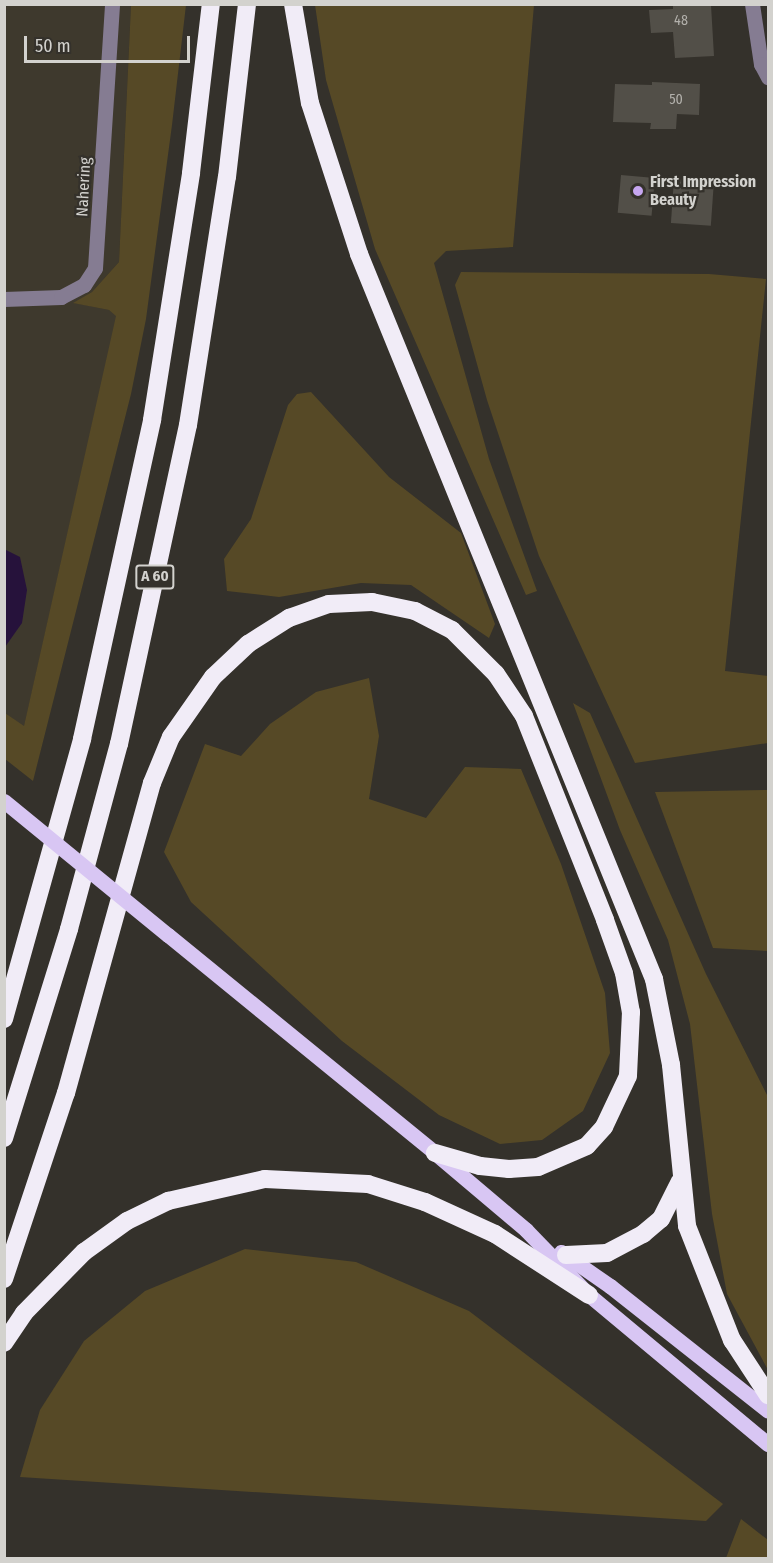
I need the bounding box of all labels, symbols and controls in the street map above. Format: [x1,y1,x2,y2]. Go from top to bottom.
house number: 48 [674,13,688,29]
scale bar [27,24,194,62]
text: 50 m [35,35,71,57]
house number: 50 [669,92,683,108]
street label: Nahering [73,157,95,217]
place label: First Impression Beauty [650,172,756,210]
marker: First Impression Beauty [631,184,645,198]
road number: A 60 [134,565,176,589]

